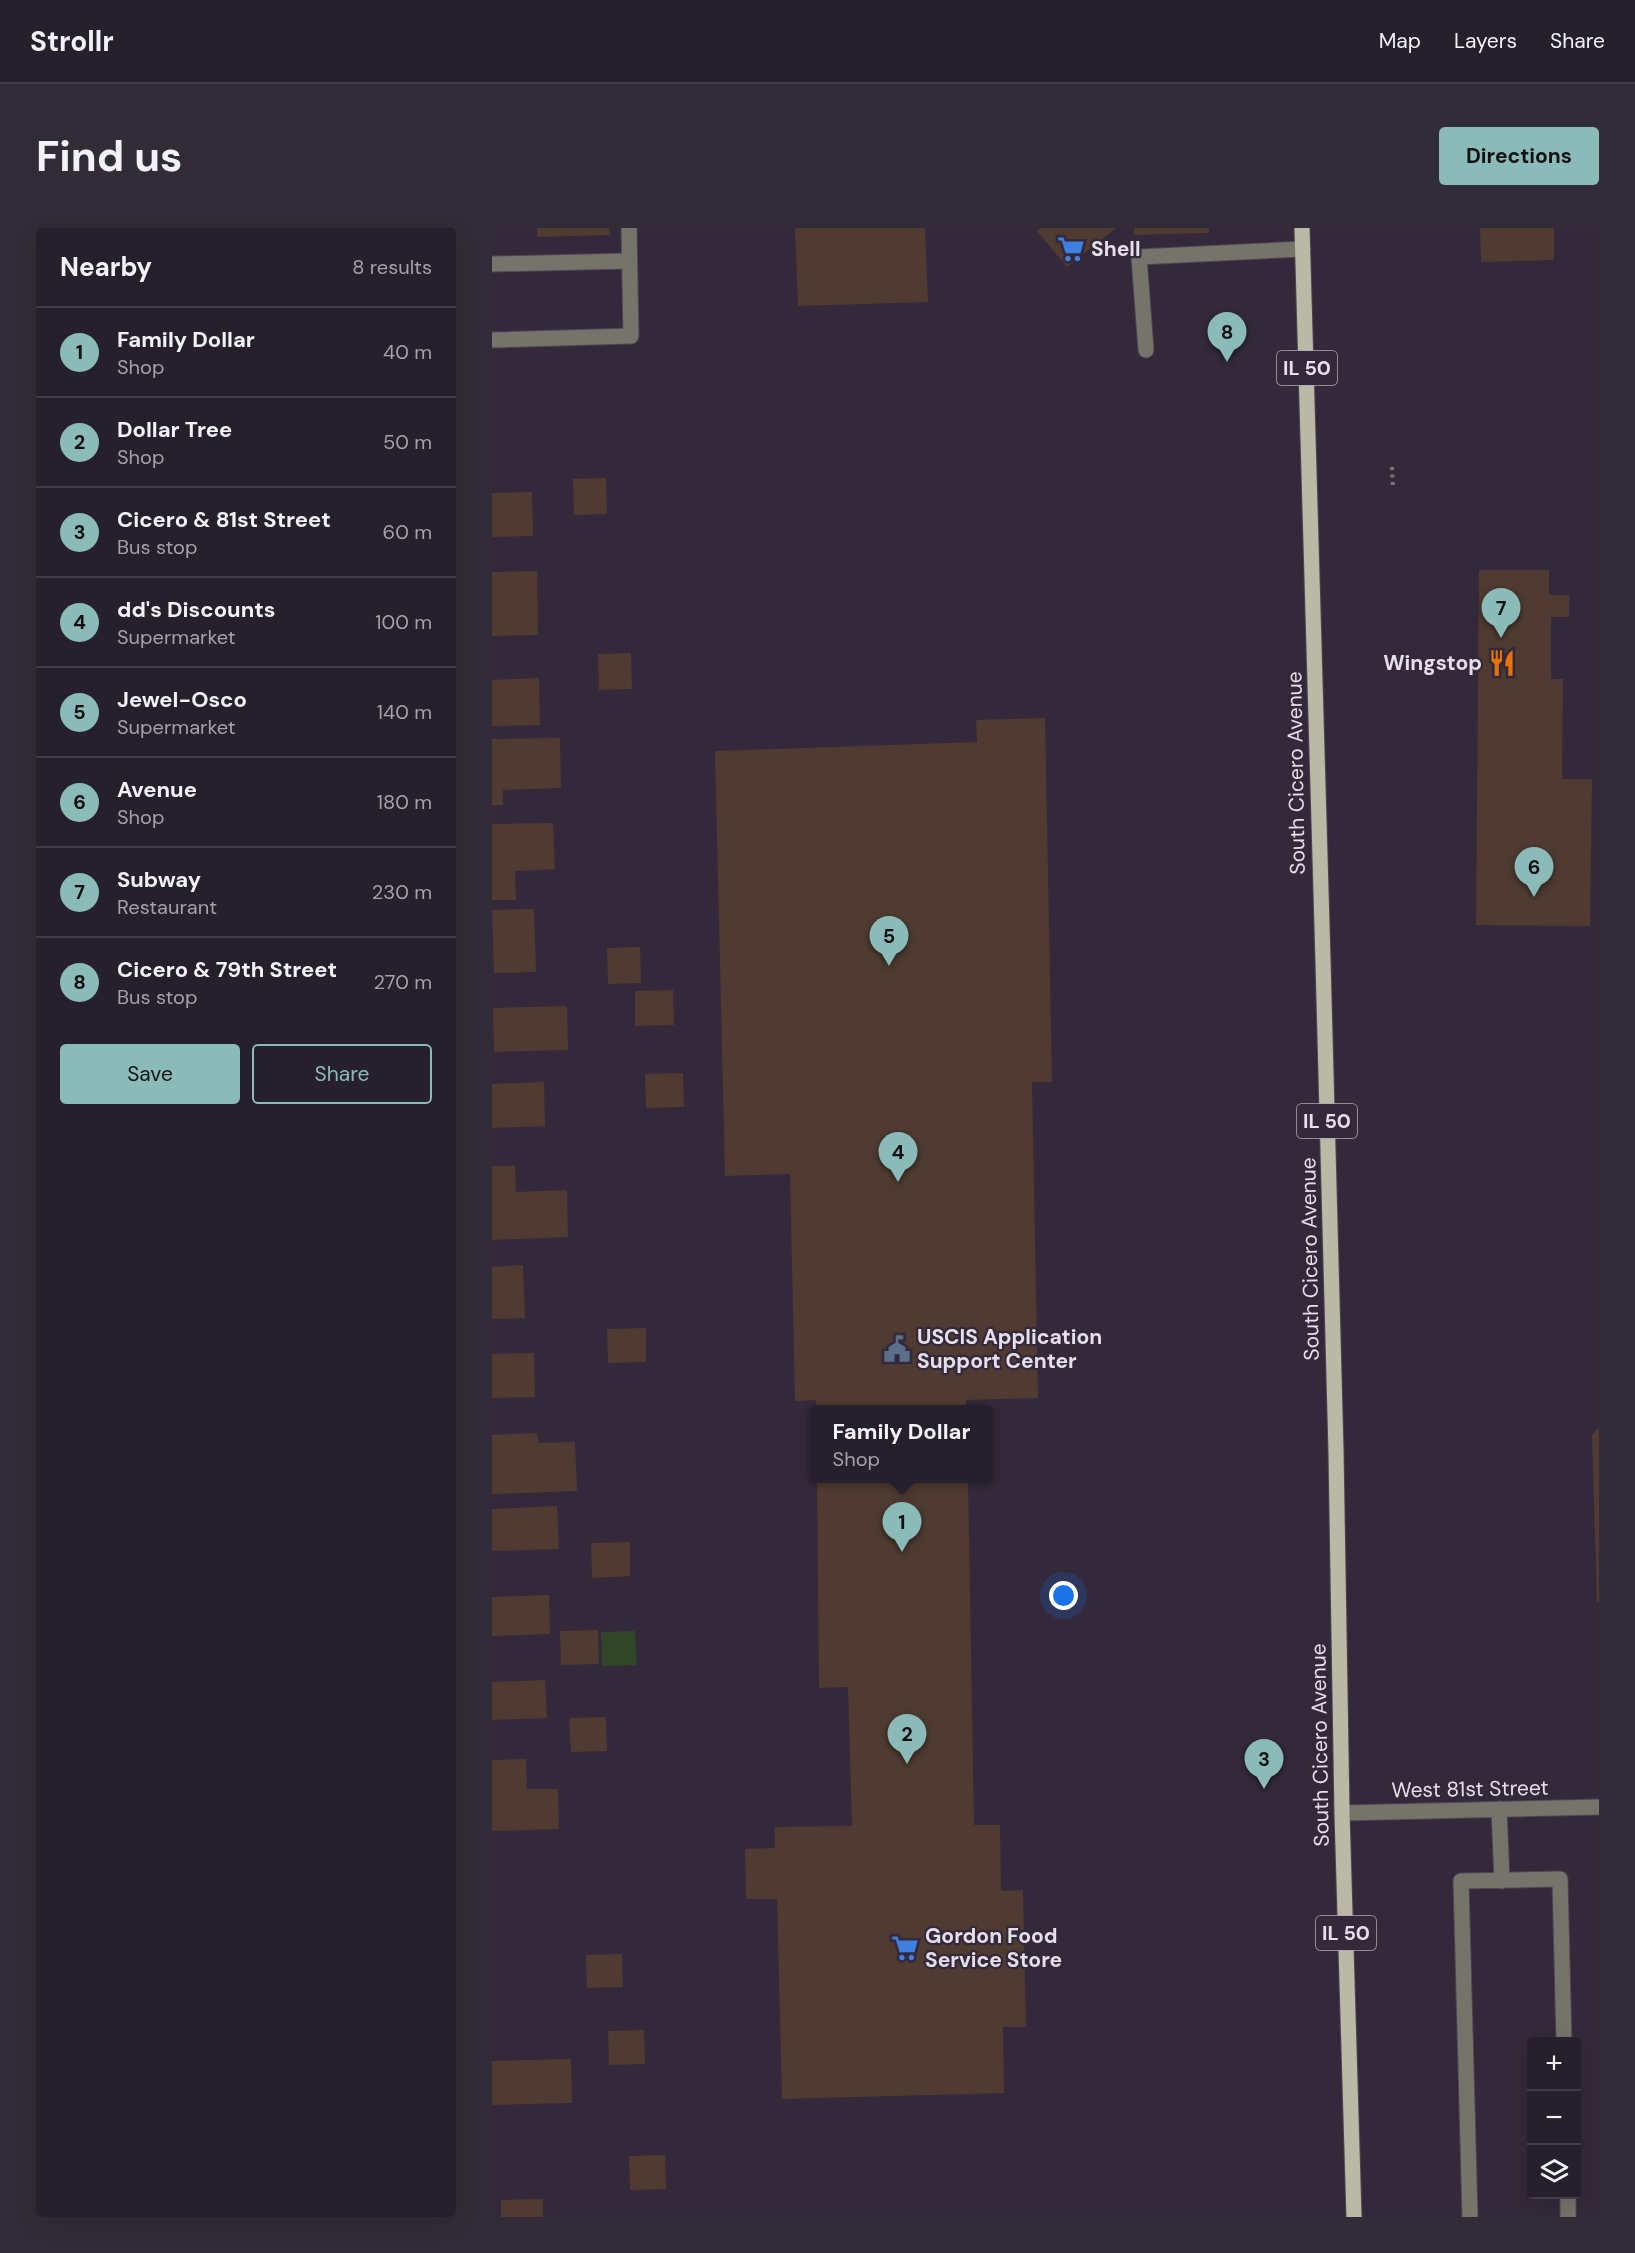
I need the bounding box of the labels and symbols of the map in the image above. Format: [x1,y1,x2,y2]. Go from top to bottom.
supermarket icon: Shell [1056,234,1086,264]
place label: Shell [1091,235,1141,263]
pin: 8 [1208,312,1246,362]
road number: IL 50 [1277,351,1337,385]
pin: 7 [1482,588,1520,638]
restaurant icon: Wingstop [1487,648,1517,678]
place label: Wingstop [1383,649,1482,677]
street label: South Cicero Avenue [1280,671,1312,875]
pin: 6 [1514,848,1554,897]
pin: 5 [870,916,908,966]
road number: IL 50 [1297,1104,1357,1138]
pin: 4 [878,1132,918,1182]
street label: South Cicero Avenue [1294,1157,1326,1361]
place label: USCIS Application Support Center [917,1323,1102,1375]
public building icon: USCIS Application Support Center [882,1334,912,1364]
pin: 1 [882,1502,922,1552]
your location [1049,1581,1078,1610]
street label: South Cicero Avenue [1304,1643,1336,1847]
pin: 2 [888,1714,926,1764]
pin: 3 [1244,1740,1284,1789]
street label: West 81st Street [1391,1774,1549,1804]
road number: IL 50 [1316,1916,1376,1950]
place label: Gordon Food Service Store [925,1922,1062,1974]
supermarket icon: Gordon Food Service Store [890,1933,920,1963]

